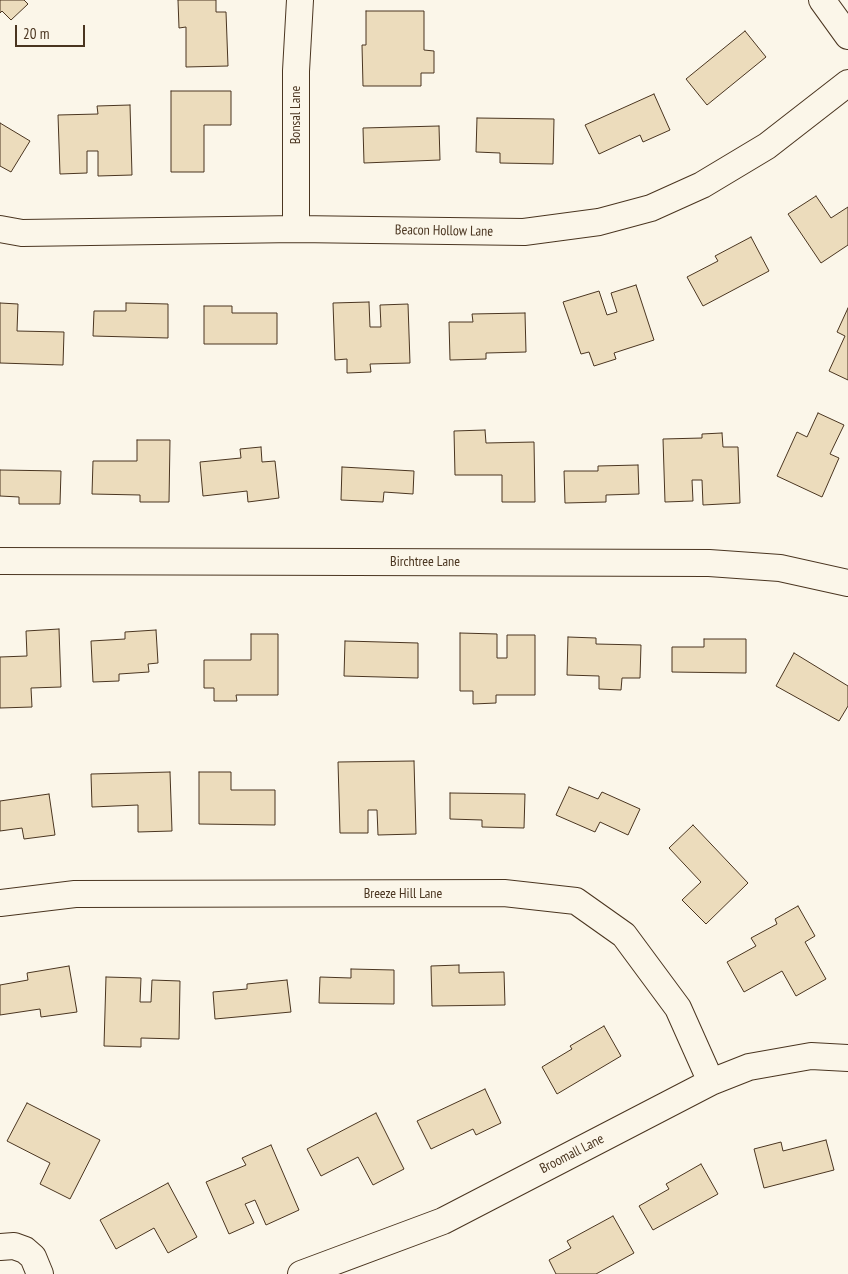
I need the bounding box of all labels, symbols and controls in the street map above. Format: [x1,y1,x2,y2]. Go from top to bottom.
scale bar [18,15,88,47]
text: 20 m [23,24,49,43]
street label: Bonsal Lane [288,86,304,144]
street label: Beacon Hollow Lane [395,222,493,240]
street label: Birchtree Lane [390,554,460,570]
street label: Breeze Hill Lane [364,886,442,902]
street label: Broomall Lane [537,1131,607,1177]

